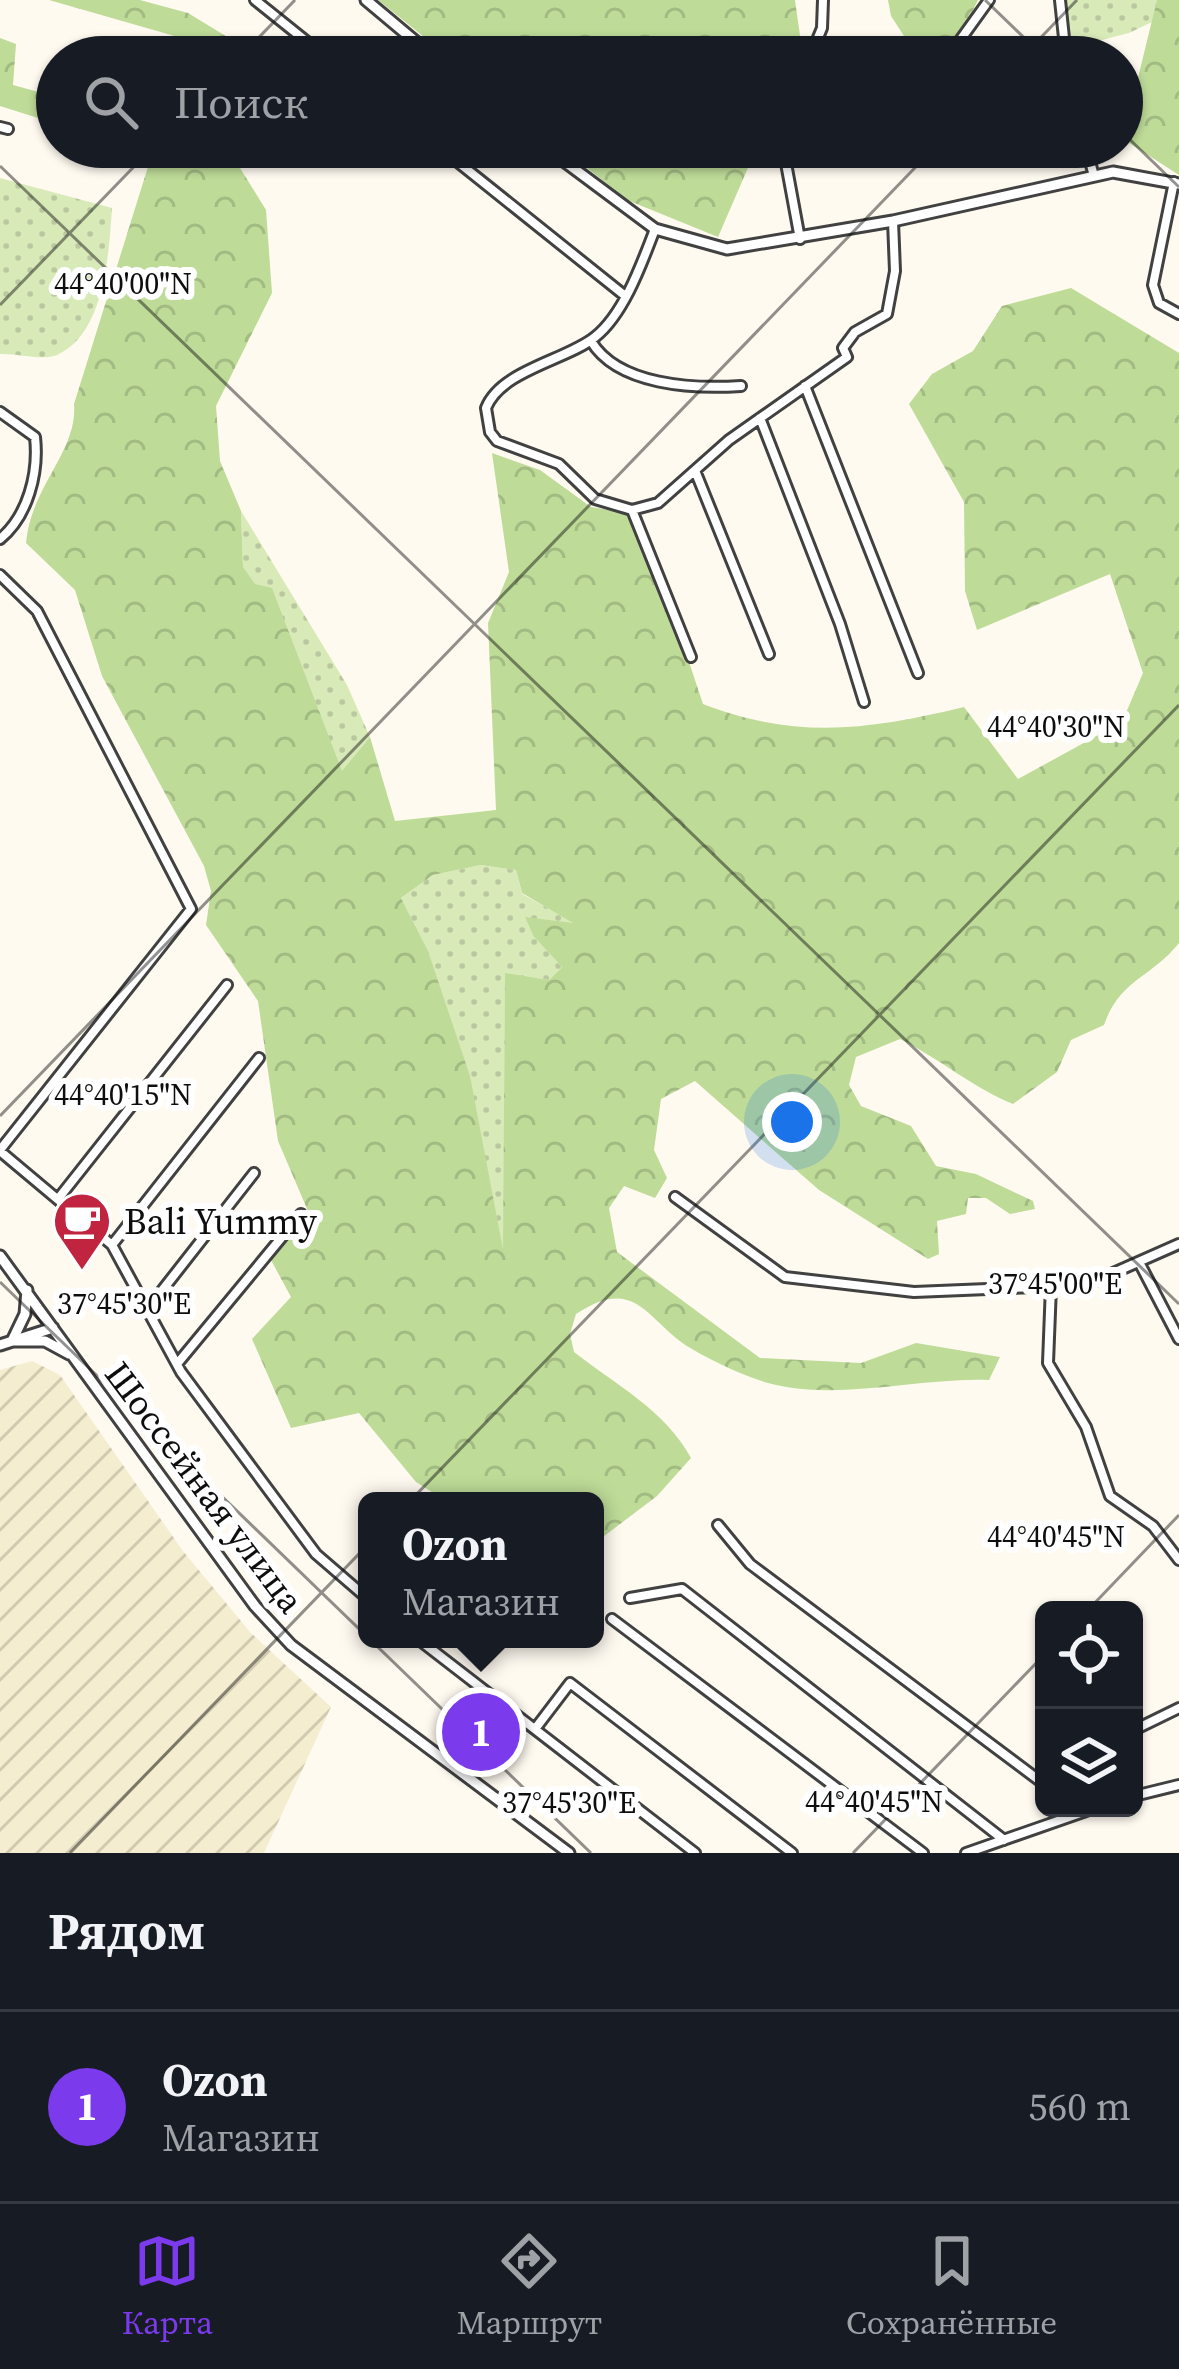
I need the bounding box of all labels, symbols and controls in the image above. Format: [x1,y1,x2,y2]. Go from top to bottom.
search box [36,36,1143,168]
icon: search [78,69,144,135]
text: Поиск [174,71,308,133]
text: 44°40'00"N [54,263,192,304]
text: 44°40'30"N [987,706,1125,747]
text: 44°40'15"N [54,1074,192,1115]
your location [762,1092,822,1152]
cafe icon: Bali Yummy [51,1190,113,1272]
place label: Bali Yummy [124,1197,317,1246]
text: 37°45'00"E [988,1263,1122,1304]
text: 37°45'30"E [57,1283,191,1324]
street label: Шоссейная улица [94,1351,316,1624]
popup [358,1492,604,1648]
text: Ozon [402,1513,508,1575]
text: 44°40'45"N [987,1516,1125,1557]
text: Магазин [402,1575,560,1628]
map controls [1035,1601,1143,1817]
button: locate [1035,1601,1143,1709]
pin: 1 [442,1687,520,1777]
button: layers [1035,1709,1143,1817]
text: 44°40'45"N [805,1781,943,1822]
text: 37°45'30"E [502,1782,636,1823]
text: Рядом [48,1896,205,1966]
text: Ozon [162,2049,268,2111]
text: 1 [76,2080,98,2133]
text: 560 m [1028,2080,1131,2133]
text: Магазин [162,2111,320,2164]
tab: Карта [122,2228,213,2345]
tab: Маршрут [457,2228,602,2345]
tab: Сохранённые [846,2228,1057,2345]

